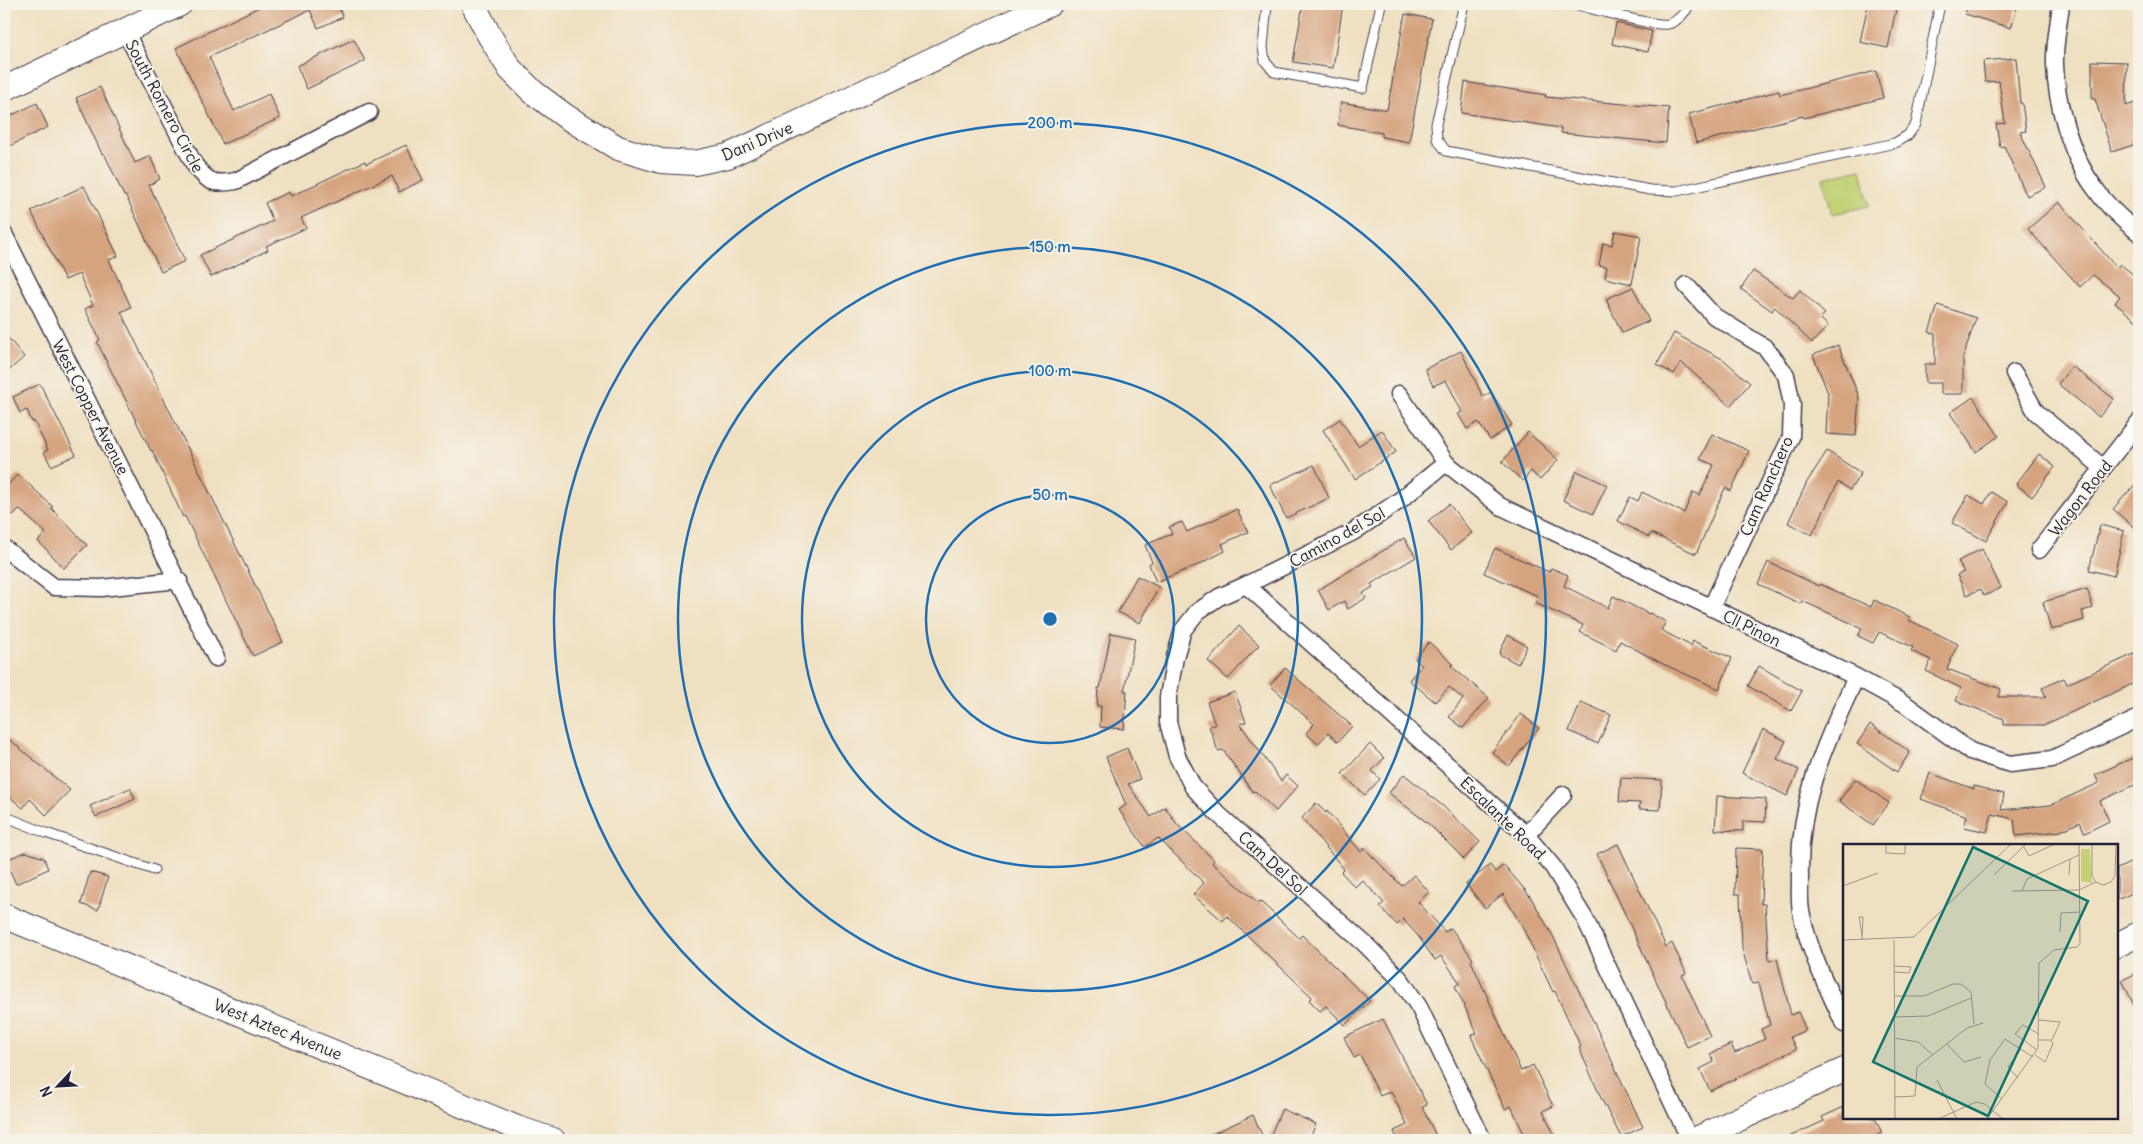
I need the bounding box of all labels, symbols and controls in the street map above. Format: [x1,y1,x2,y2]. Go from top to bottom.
street label: South Romero Circle [122,36,208,176]
text: 200 m [1028,113,1072,132]
street label: Dani Drive [719,117,795,165]
text: 150 m [1029,237,1071,256]
street label: West Copper Avenue [48,336,134,478]
text: 100 m [1029,361,1071,380]
street label: Cam Ranchero [1735,433,1797,539]
street label: Wagon Road [2044,456,2116,540]
text: 50 m [1032,485,1068,504]
street label: Camino del Sol [1286,503,1388,571]
street label: Cll Pinon [1720,605,1784,651]
centre of rings [1041,610,1059,628]
street label: Escalante Road [1456,772,1550,864]
street label: Cam Del Sol [1234,827,1312,899]
inset map [1843,844,2118,1119]
street label: West Aztec Avenue [211,994,345,1064]
north arrow [32,1062,82,1112]
text: N [36,1083,56,1100]

